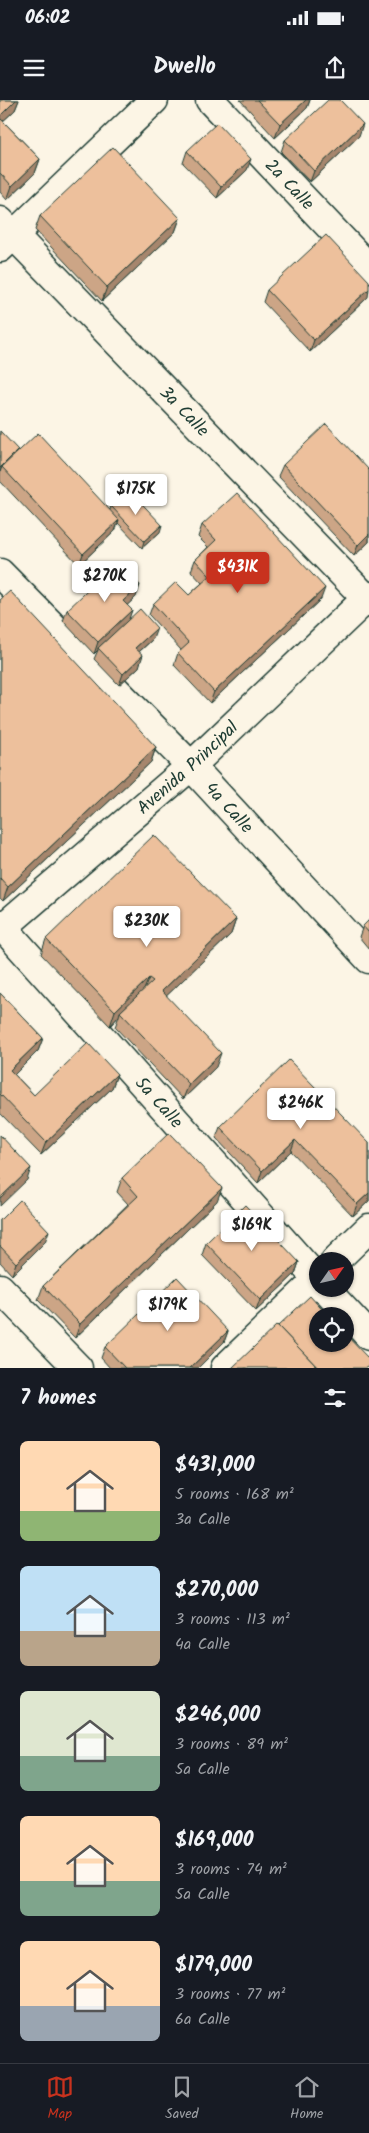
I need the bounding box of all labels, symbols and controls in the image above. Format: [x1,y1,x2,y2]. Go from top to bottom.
text: 06:02 [25,3,71,33]
text: Dwello [153,50,216,85]
icon: menu [20,54,48,82]
icon: share [321,54,349,82]
street label: 2a Calle [257,153,321,218]
street label: 3a Calle [151,380,216,445]
pin: $175K [101,474,171,516]
text: $175K [116,477,156,502]
pin: $431K [203,552,273,594]
text: $431K [217,555,259,580]
pin: $270K [70,560,140,603]
text: $270K [83,564,127,589]
street label: Avenida Principal [131,714,246,822]
street label: 4a Calle [197,776,260,841]
pin: $230K [112,906,182,948]
text: $230K [124,909,170,934]
street label: 5a Calle [127,1071,189,1136]
pin: $246K [266,1088,336,1130]
text: $246K [278,1091,324,1116]
pin: $169K [217,1210,287,1252]
text: $169K [232,1213,272,1238]
north arrow [309,1252,354,1298]
map controls [309,1252,354,1352]
pin: $179K [133,1290,203,1332]
text: $179K [148,1293,188,1318]
button: locate [309,1307,354,1352]
text: 7 homes [20,1382,97,1415]
icon: filters [321,1384,349,1412]
text: $431,000 [175,1449,255,1482]
icon: home [60,1461,120,1521]
text: 5 rooms · 168 m² [175,1482,294,1507]
text: 3a Calle [175,1507,230,1532]
text: $270,000 [175,1574,258,1607]
icon: home [60,1586,120,1646]
text: 3 rooms · 113 m² [175,1607,290,1632]
text: 4a Calle [175,1632,230,1657]
text: $246,000 [175,1699,260,1732]
icon: home [60,1711,120,1771]
text: 3 rooms · 89 m² [175,1732,288,1757]
text: 5a Calle [175,1757,230,1782]
text: $169,000 [175,1824,254,1857]
icon: home [60,1836,120,1896]
text: 3 rooms · 74 m² [175,1857,287,1882]
text: 5a Calle [175,1882,230,1907]
text: $179,000 [175,1949,252,1982]
icon: home [60,1961,120,2021]
text: 3 rooms · 77 m² [175,1982,285,2007]
text: 6a Calle [175,2007,230,2032]
tab: Map [46,2073,74,2125]
tab: Saved [165,2073,199,2125]
tab: Home [290,2073,323,2125]

